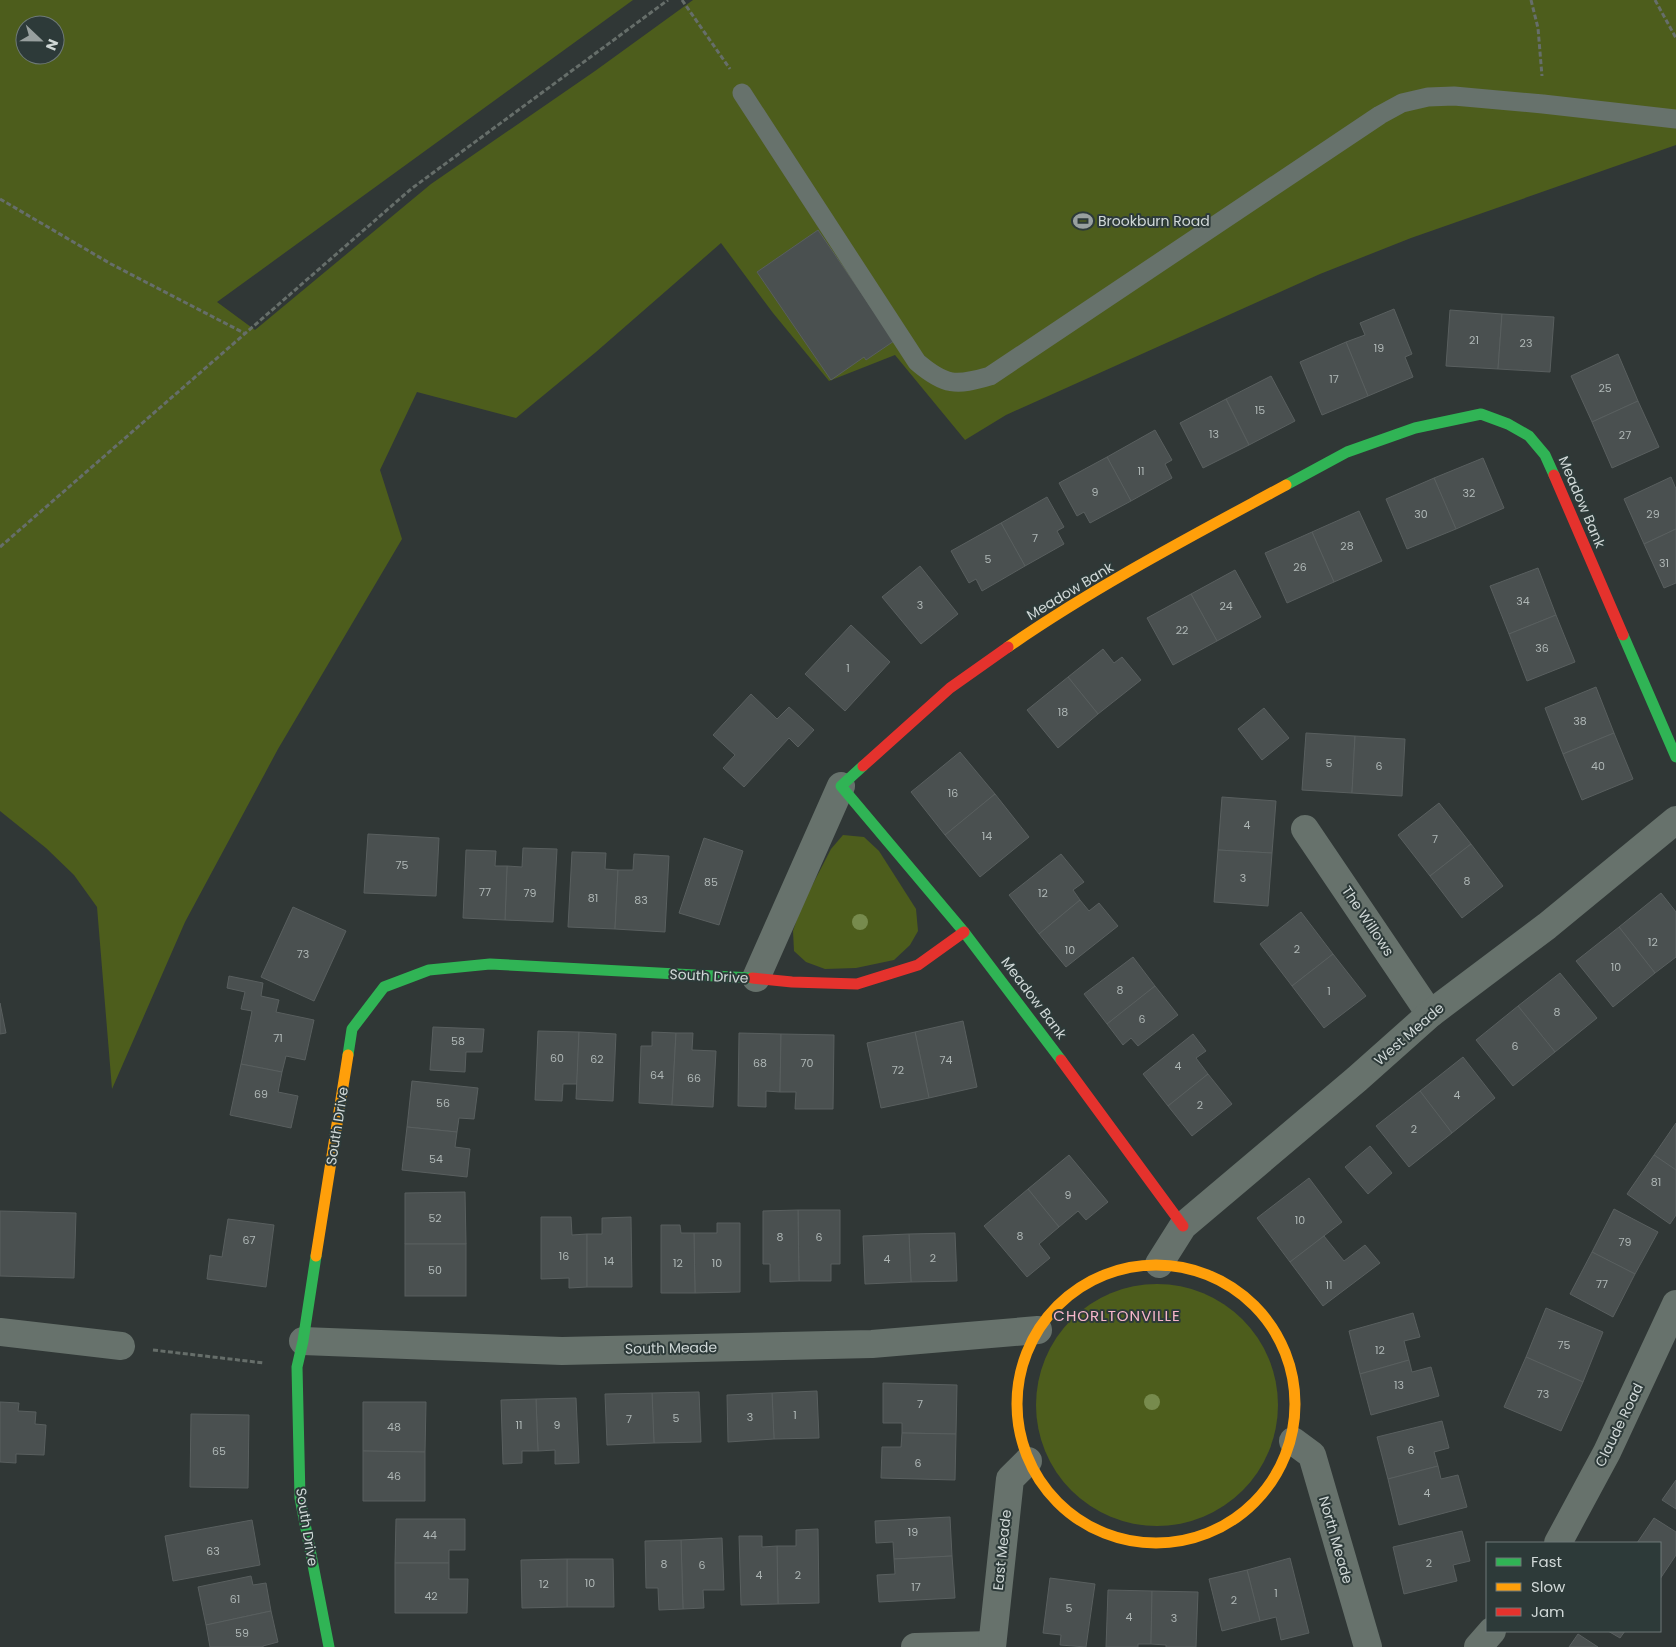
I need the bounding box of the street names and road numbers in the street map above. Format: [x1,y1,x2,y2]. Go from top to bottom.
street label: Meadow Bank [1554,453,1611,552]
street label: Meadow Bank [1023,557,1118,625]
street label: The Willows [1337,882,1399,960]
street label: Meadow Bank [997,953,1072,1044]
street label: South Drive [669,964,749,988]
street label: West Meade [1370,998,1449,1070]
street label: South Drive [321,1085,353,1167]
street label: South Meade [625,1337,718,1359]
street label: Claude Road [1590,1380,1648,1470]
street label: South Drive [291,1486,323,1568]
street label: North Meade [1314,1494,1358,1586]
street label: East Meade [988,1508,1016,1591]

